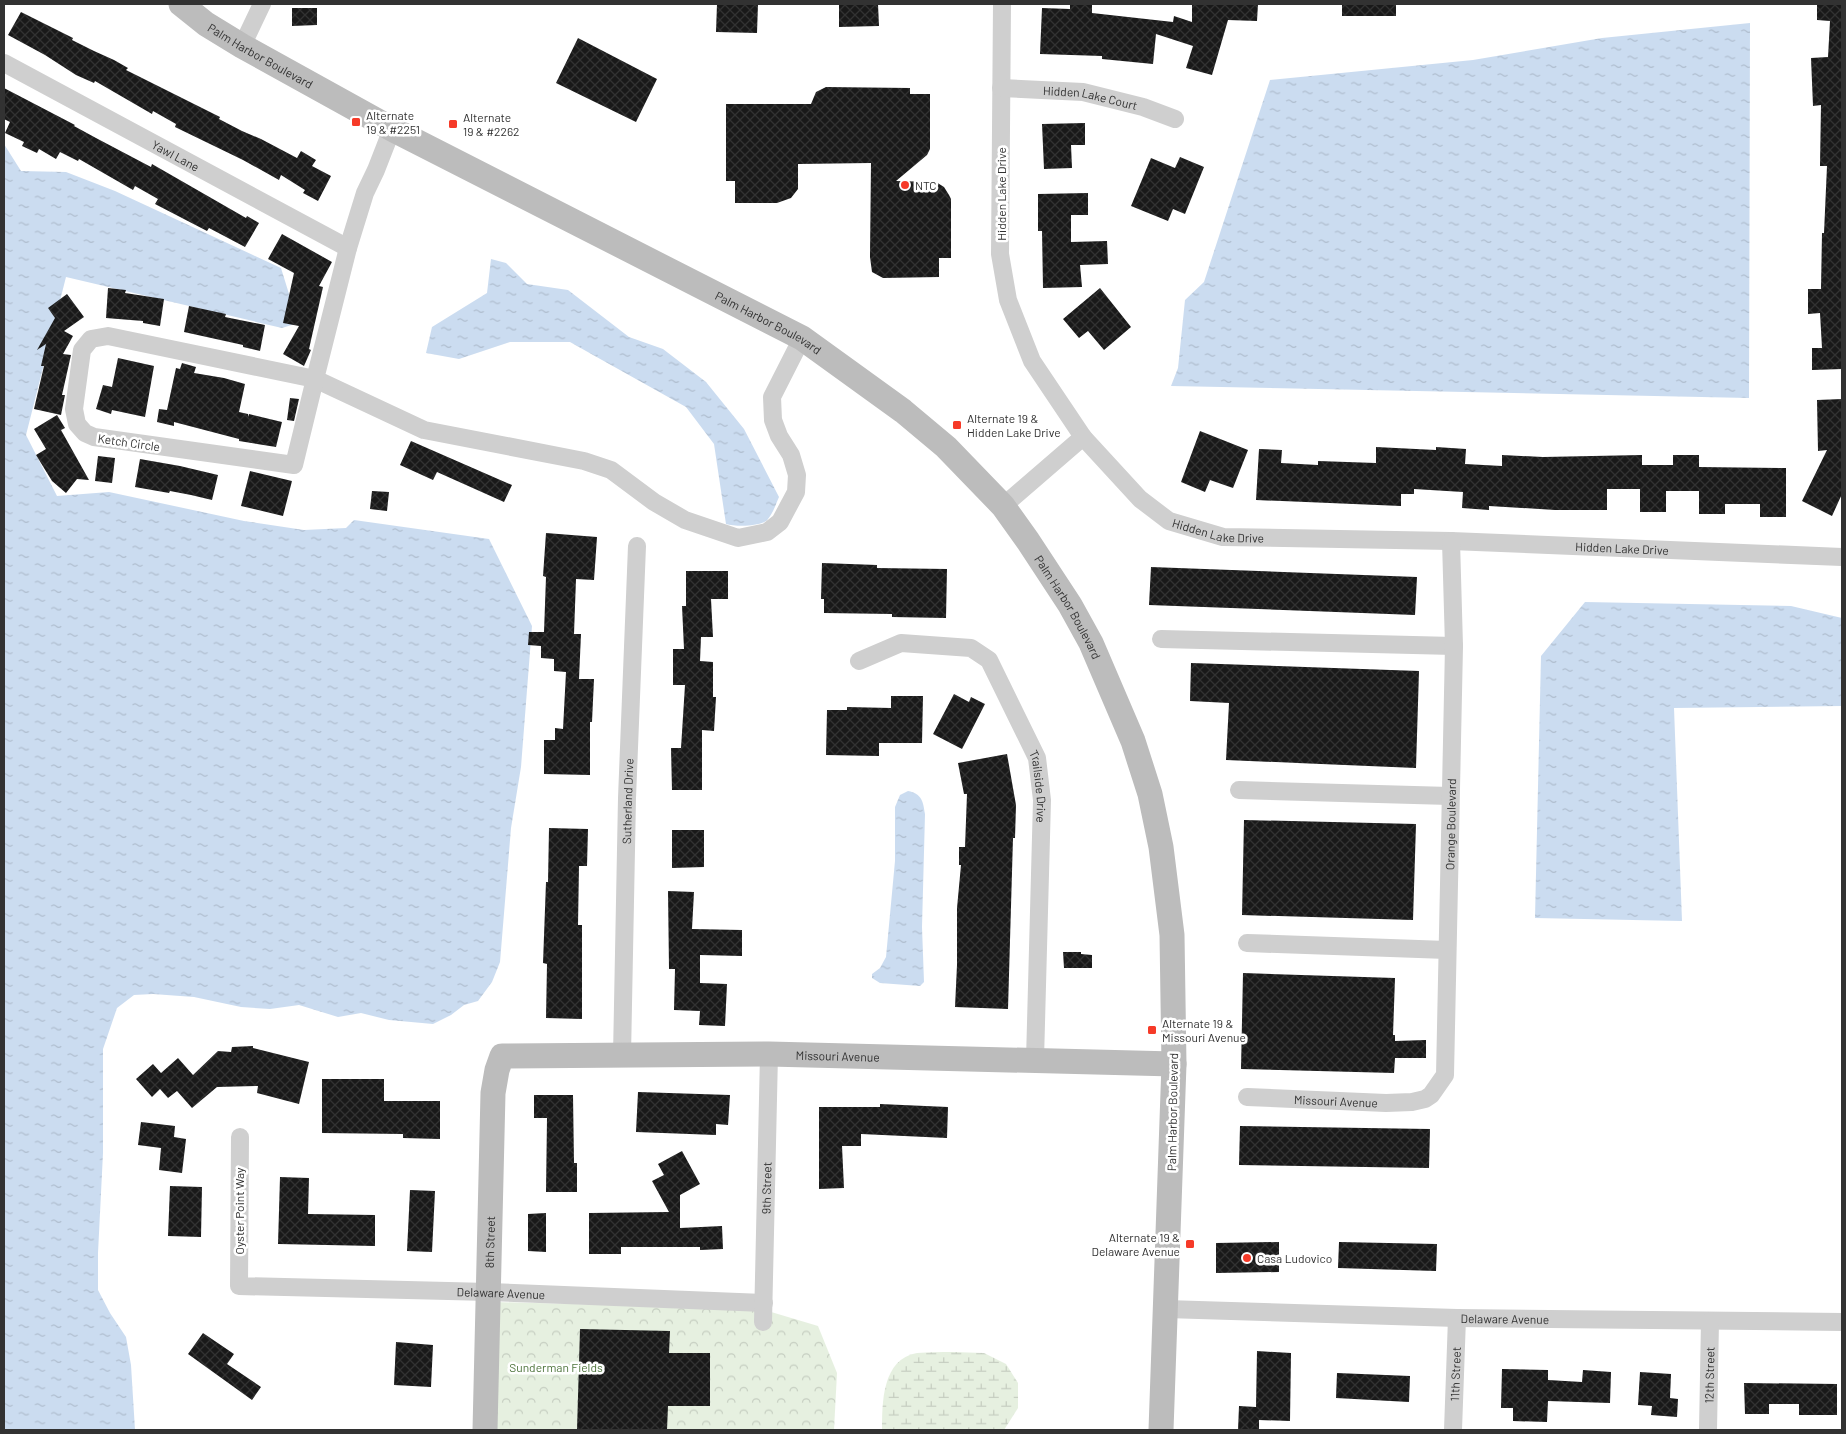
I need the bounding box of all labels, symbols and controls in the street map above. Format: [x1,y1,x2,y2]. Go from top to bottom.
street label: Palm Harbor Boulevard [205,20,315,91]
street label: Hidden Lake Court [1043,83,1139,112]
place label: Alternate 19 & #2251 [366,108,420,136]
place label: Alternate 19 & #2262 [463,110,520,138]
marker: Alternate 19 & #2251 [350,116,362,128]
marker: Alternate 19 & #2262 [447,118,459,130]
street label: Yawl Lane [150,137,202,174]
street label: Hidden Lake Drive [994,147,1008,241]
place label: NTC [915,178,937,192]
marker: NTC [899,179,911,191]
street label: Palm Harbor Boulevard [713,288,824,357]
place label: Alternate 19 & Hidden Lake Drive [967,411,1061,439]
marker: Alternate 19 & Hidden Lake Drive [951,419,963,431]
street label: Ketch Circle [97,431,161,453]
street label: Hidden Lake Drive [1171,515,1264,545]
street label: Hidden Lake Drive [1575,539,1669,557]
street label: Palm Harbor Boulevard [1032,552,1104,661]
street label: Trailside Drive [1027,747,1049,823]
street label: Sutherland Drive [619,758,636,844]
street label: Orange Boulevard [1442,778,1458,870]
place label: Alternate 19 & Missouri Avenue [1162,1016,1246,1044]
marker: Alternate 19 & Missouri Avenue [1146,1024,1158,1036]
street label: Missouri Avenue [795,1048,880,1064]
street label: Palm Harbor Boulevard [1164,1053,1180,1171]
street label: Missouri Avenue [1294,1092,1378,1110]
street label: 9th Street [758,1162,774,1214]
street label: Oyster Point Way [232,1167,246,1255]
street label: 8th Street [482,1216,497,1268]
place label: Alternate 19 & Delaware Avenue [1091,1230,1180,1258]
marker: Alternate 19 & Delaware Avenue [1184,1238,1196,1250]
place label: Casa Ludovico [1257,1251,1332,1265]
marker: Casa Ludovico [1241,1252,1253,1264]
street label: Delaware Avenue [456,1284,545,1301]
street label: Delaware Avenue [1460,1311,1549,1326]
street label: 11th Street [1447,1347,1463,1402]
street label: 12th Street [1701,1347,1717,1403]
park label: Sunderman Fields [509,1360,603,1374]

